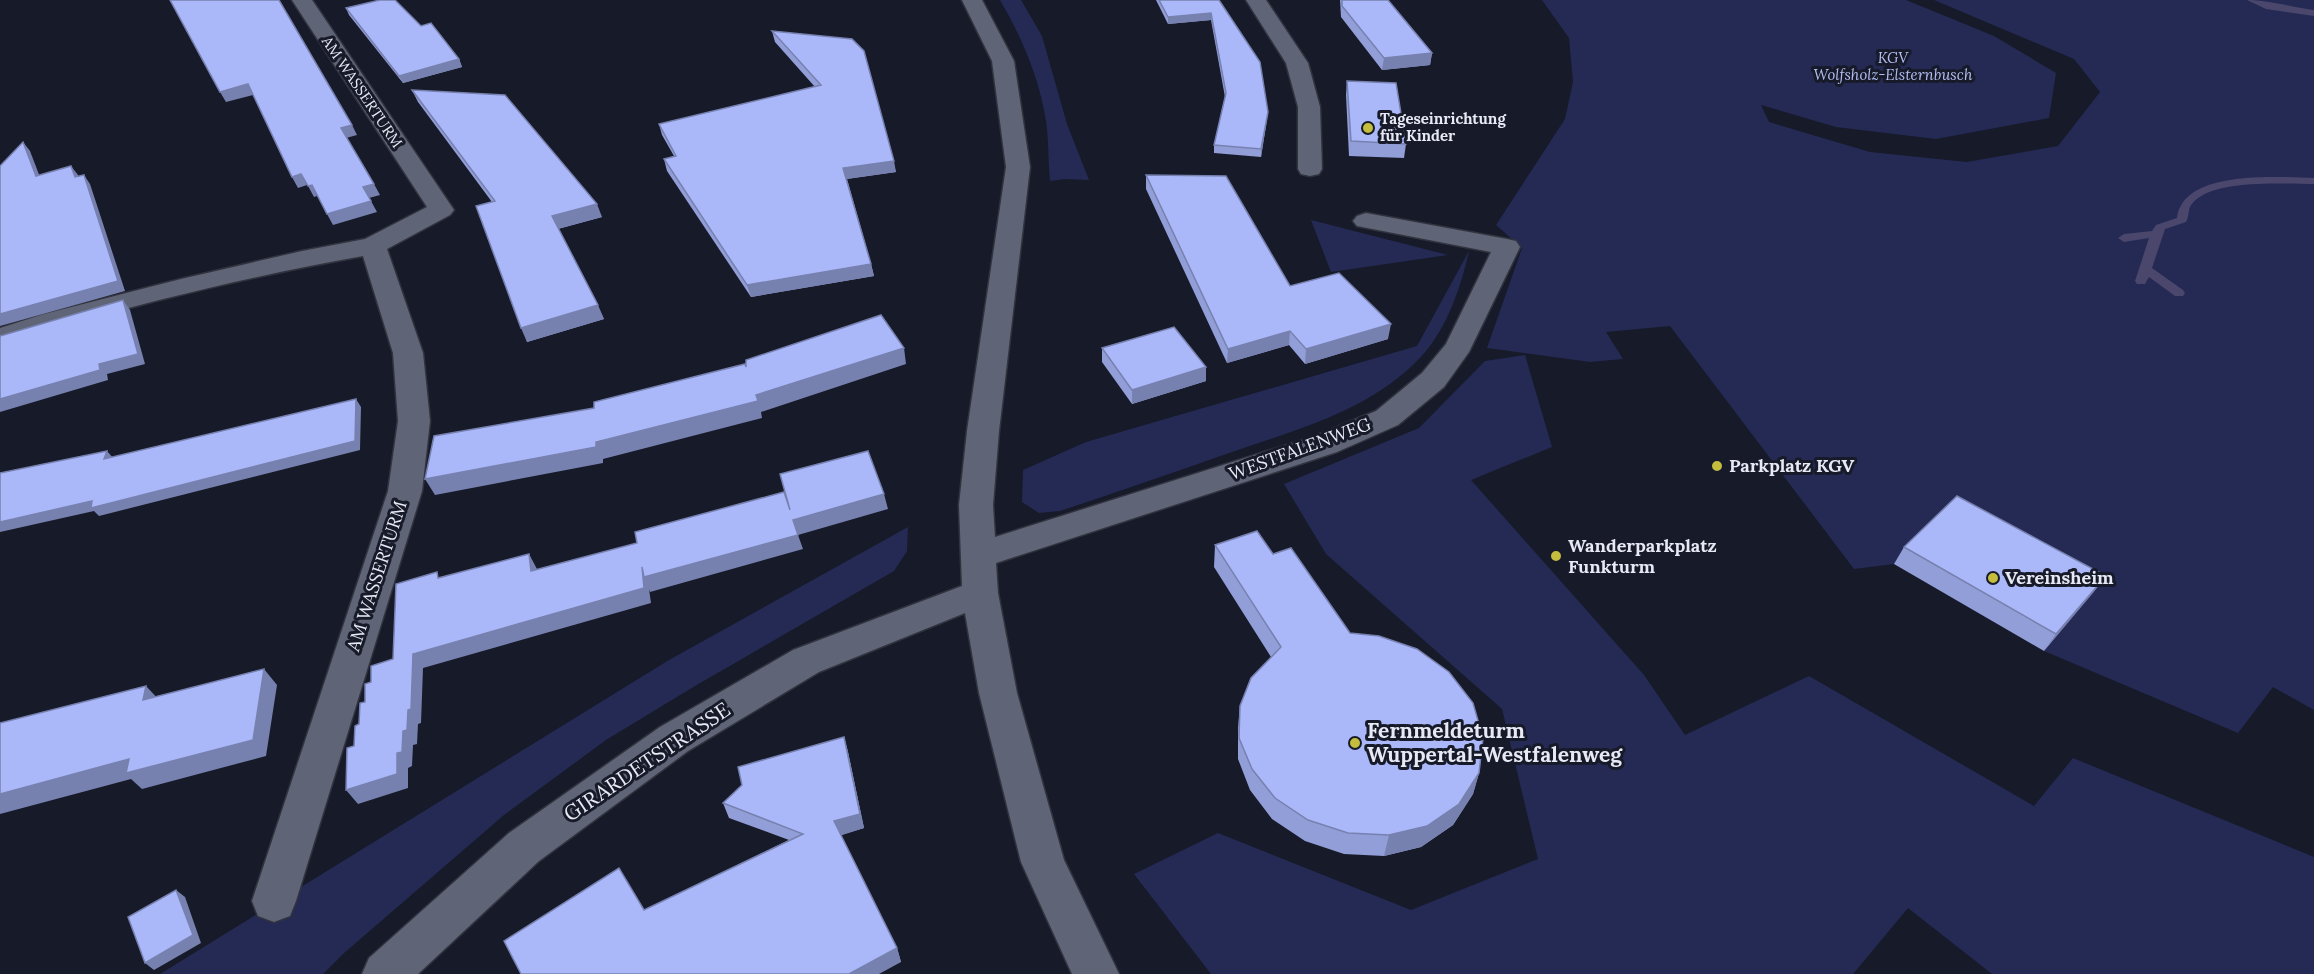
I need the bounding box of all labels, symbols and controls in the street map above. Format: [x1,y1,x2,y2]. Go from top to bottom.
street label: AM WASSERTURM [317,31,407,151]
park label: KGV Wolfsholz-Elsternbusch [1814,48,1973,84]
place label: Tageseinrichtung für Kinder [1380,109,1506,145]
marker: Tageseinrichtung für Kinder [1361,121,1375,135]
street label: WESTFALENWEG [1226,412,1374,485]
place label: Parkplatz KGV [1729,454,1854,477]
marker: Parkplatz KGV [1710,459,1724,473]
street label: AM WASSERTURM [341,498,412,655]
place label: Wanderparkplatz Funkturm [1568,534,1717,578]
marker: Wanderparkplatz Funkturm [1549,549,1563,563]
place label: Vereinsheim [2005,566,2114,589]
marker: Vereinsheim [1986,571,2000,585]
street label: GIRARDETSTRASSE [558,696,735,827]
place label: Fernmeldeturm Wuppertal-Westfalenweg [1367,717,1623,768]
marker: Fernmeldeturm Wuppertal-Westfalenweg [1348,736,1362,750]

